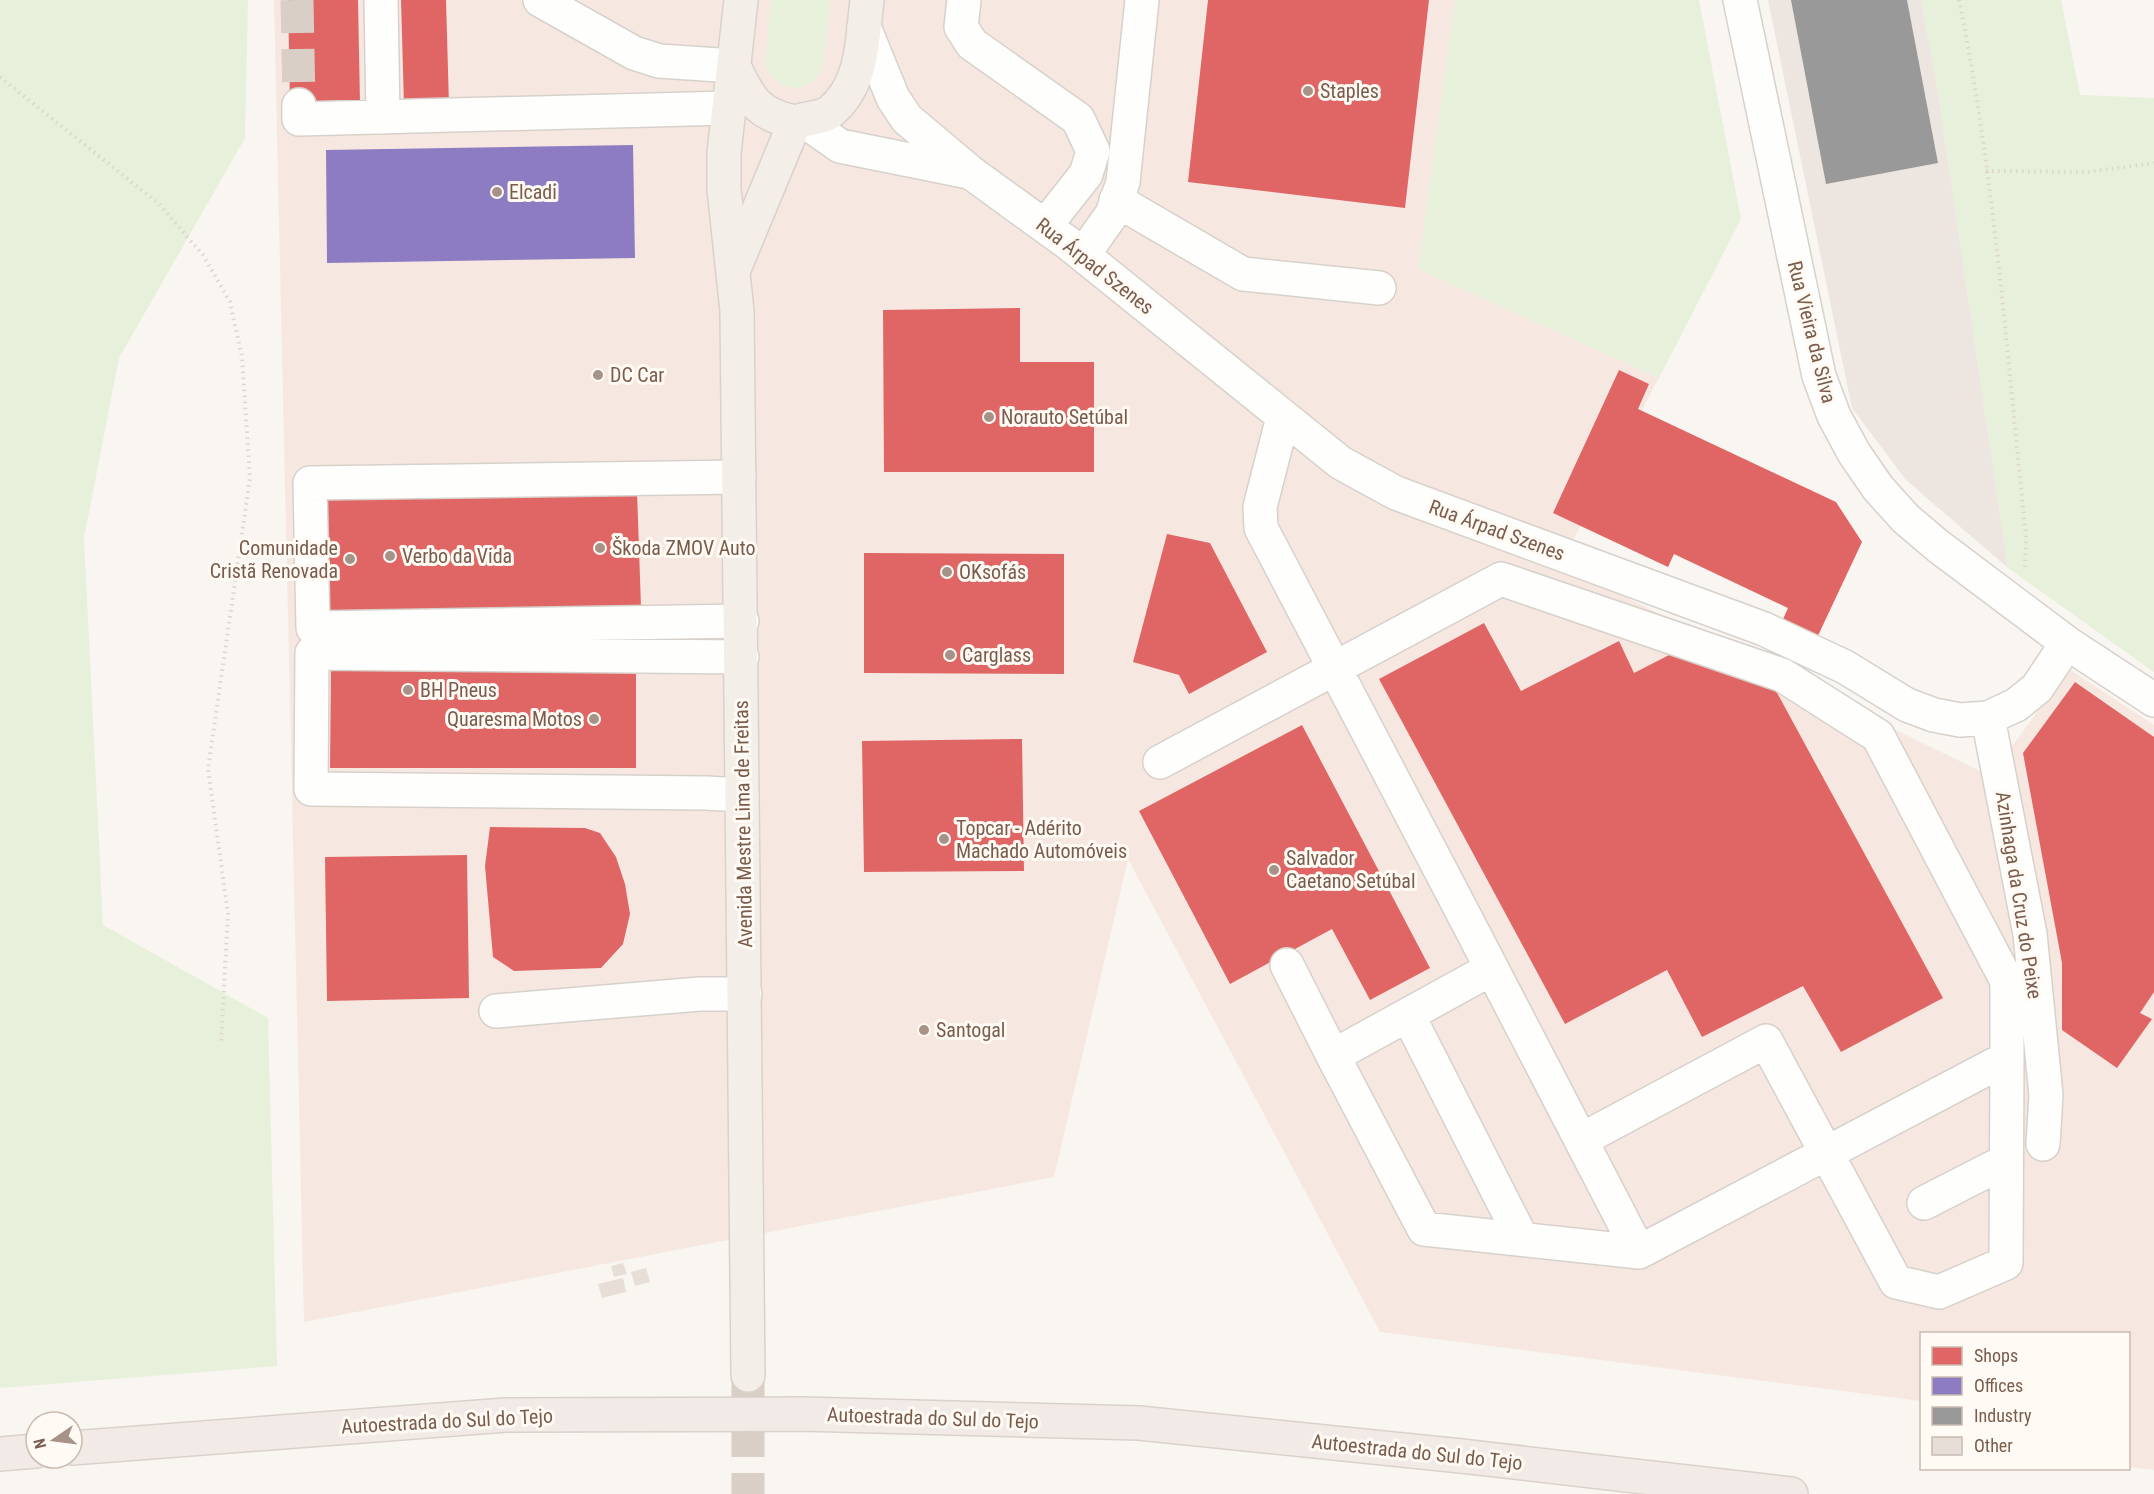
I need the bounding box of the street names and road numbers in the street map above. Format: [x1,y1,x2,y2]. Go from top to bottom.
street label: Rua Árpad Szenes [1031,213,1159,319]
street label: Rua Vieira da Silva [1783,258,1841,406]
street label: Rua Árpad Szenes [1426,494,1568,566]
street label: Avenida Mestre Lima de Freitas [729,700,757,948]
street label: Azinhaga da Cruz do Peixe [1991,789,2047,1001]
street label: Autoestrada do Sul do Tejo [827,1402,1039,1434]
street label: Autoestrada do Sul do Tejo [341,1403,553,1439]
street label: Autoestrada do Sul do Tejo [1310,1429,1524,1475]

